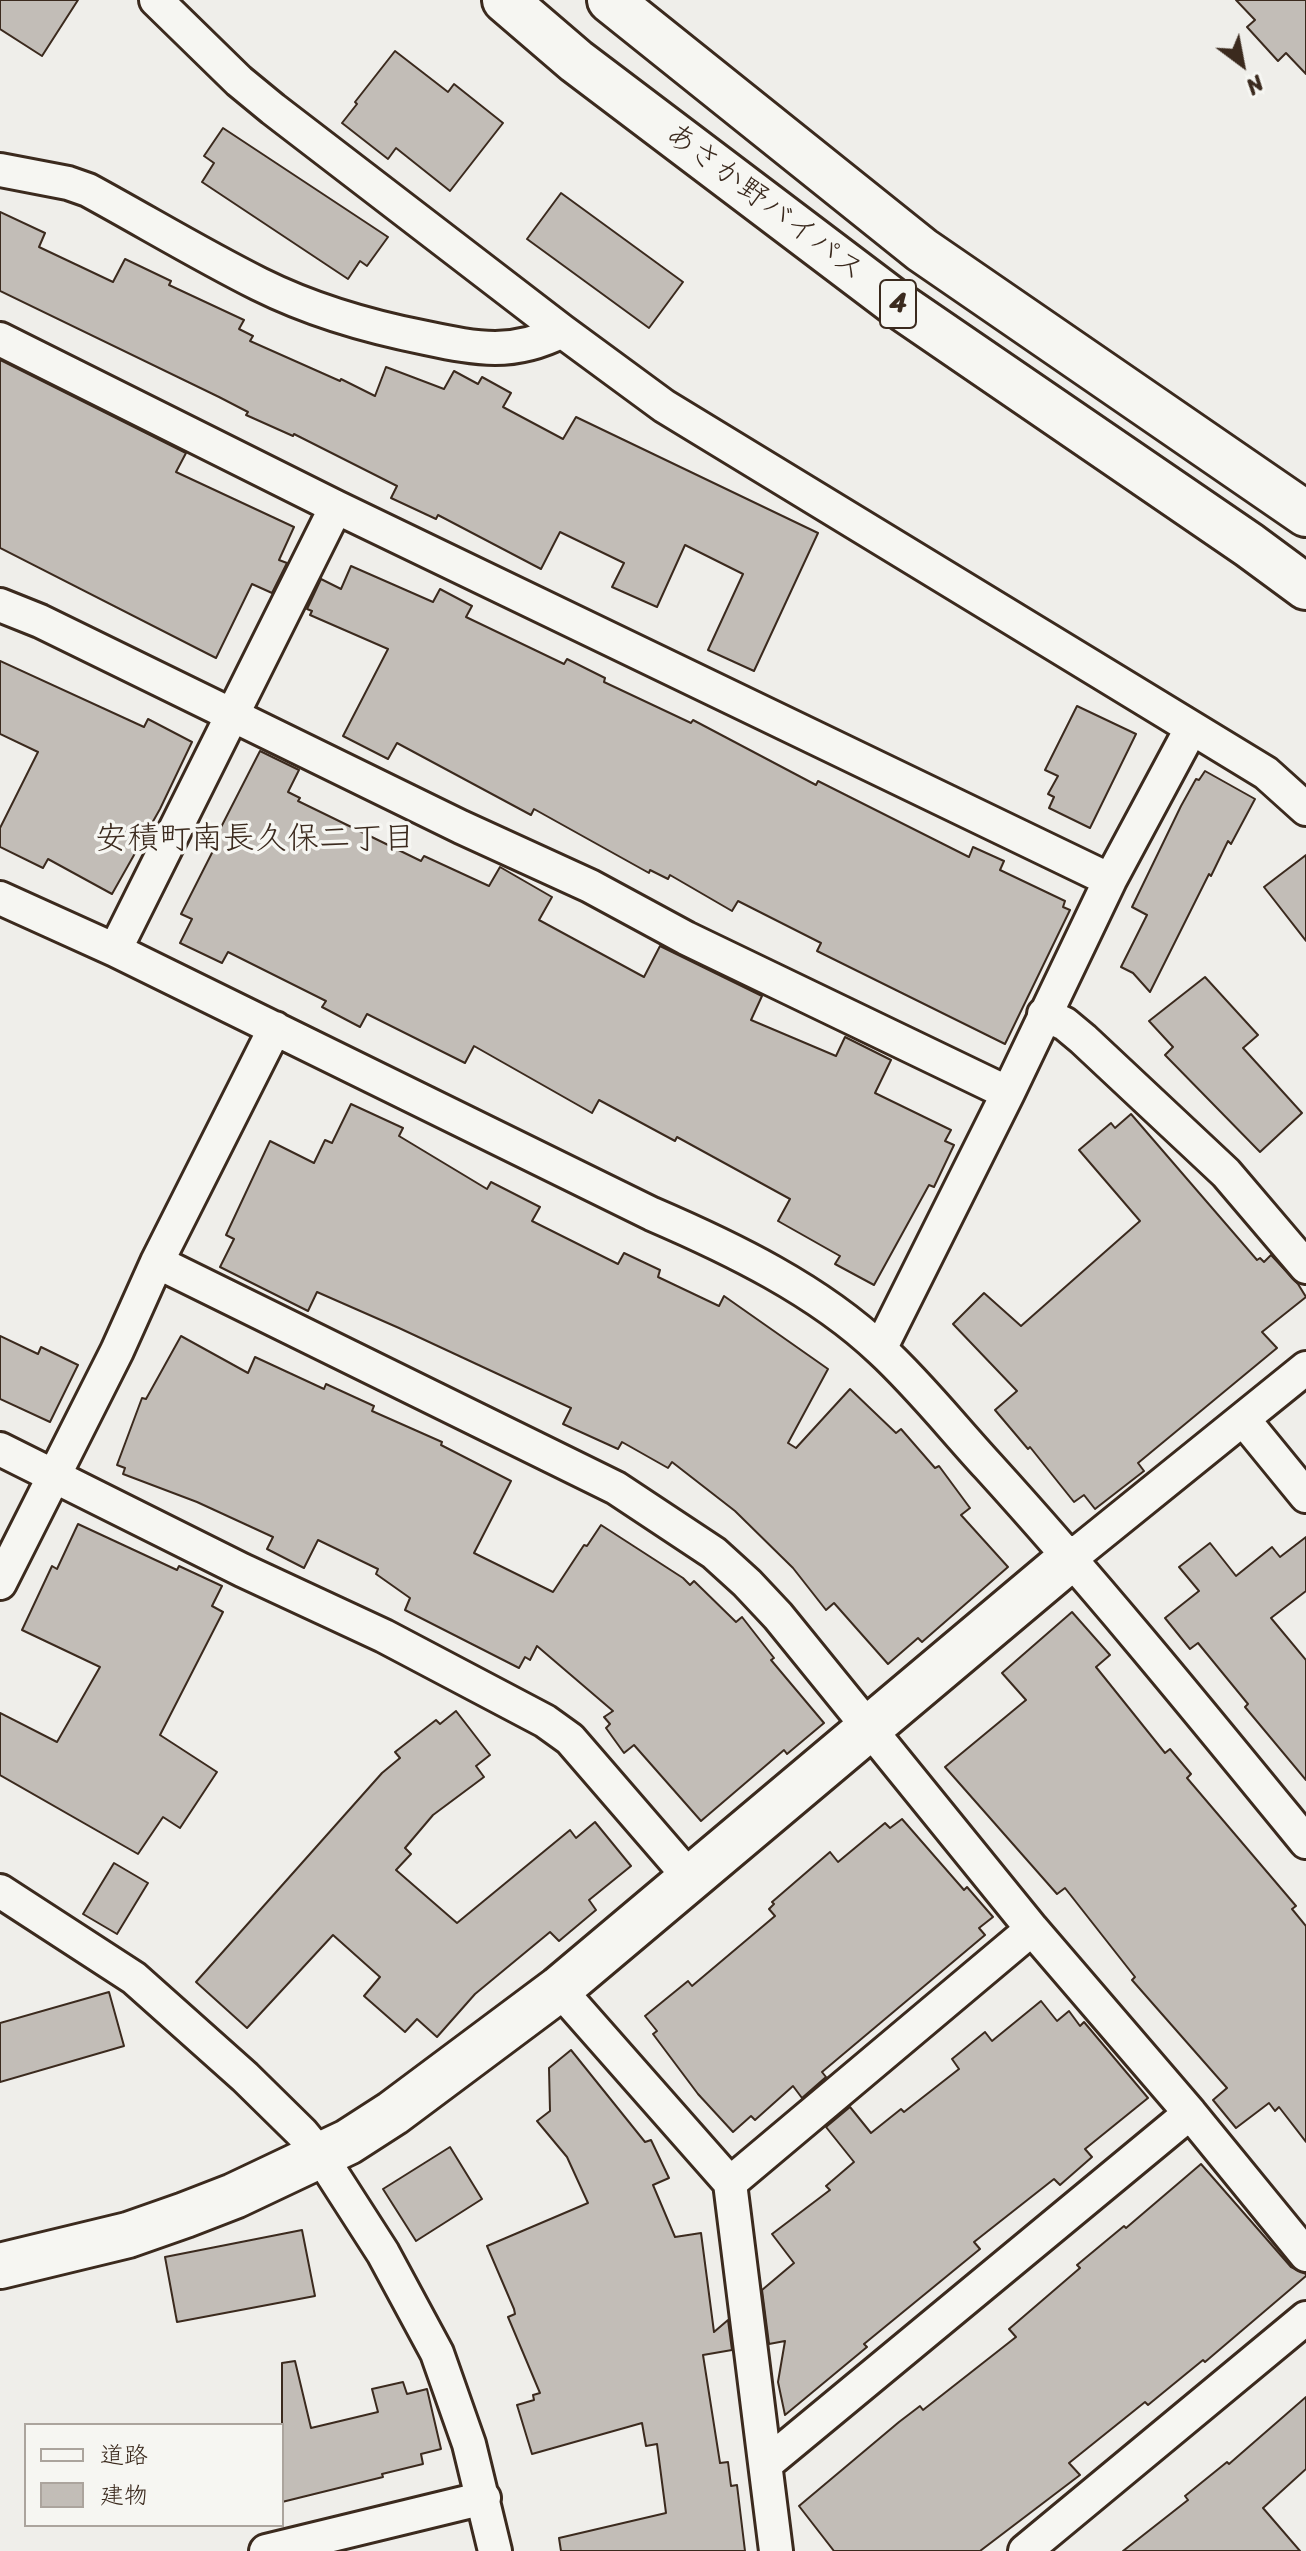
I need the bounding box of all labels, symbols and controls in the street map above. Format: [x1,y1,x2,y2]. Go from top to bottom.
north arrow [1202,24,1282,104]
text: N [1238,64,1272,105]
street label: あさか野バイパス [657,116,871,290]
road number: 4 [880,280,916,328]
district label: 安積町南長久保二丁目 [95,821,415,859]
legend [24,2423,284,2527]
text: 道路 [100,2434,148,2476]
text: 建物 [100,2474,148,2516]

